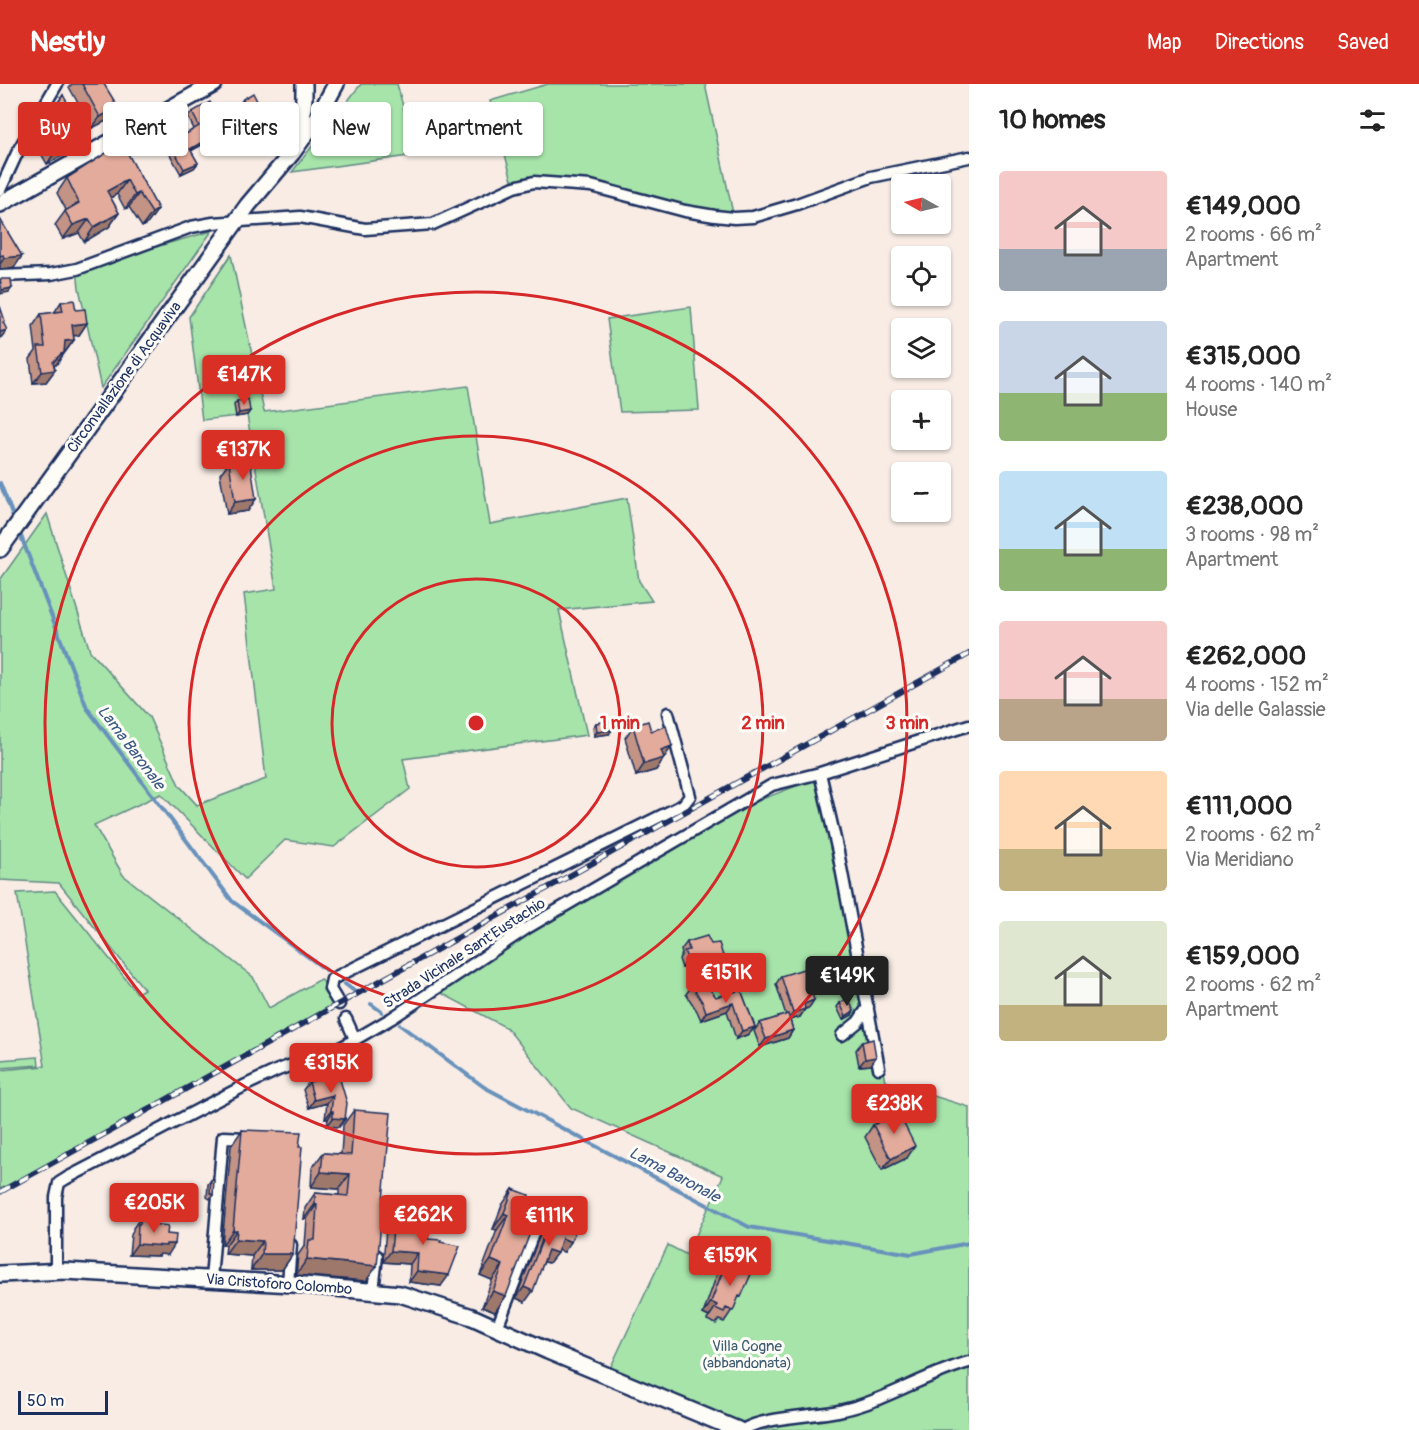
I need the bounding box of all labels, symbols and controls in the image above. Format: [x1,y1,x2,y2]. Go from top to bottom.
text: Nestly [30,25,105,60]
text: Map [1147,29,1182,56]
text: Directions [1215,29,1304,56]
text: Saved [1337,29,1389,56]
chip: Buy [18,102,91,156]
chip: Rent [103,102,188,156]
chip: Filters [200,102,299,156]
chip: New [311,102,391,156]
chip: Apartment [403,102,543,156]
text: 10 homes [999,104,1105,136]
icon: filters [1356,104,1389,137]
north arrow [891,174,951,234]
map controls [891,174,951,522]
text: €149,000 [1185,190,1301,222]
icon: home [1047,195,1119,267]
text: 2 rooms · 66 m² [1185,222,1322,247]
button: locate [891,246,951,306]
text: Apartment [1185,247,1278,272]
street label: Circonvallazione di Acquaviva [63,298,186,457]
button: layers [891,318,951,378]
text: €315,000 [1185,340,1301,372]
icon: home [1047,345,1119,417]
pin: €147K [202,355,286,406]
text: €147K [216,362,272,387]
text: 4 rooms · 140 m² [1185,372,1332,397]
button: + [891,390,951,450]
text: House [1185,397,1237,422]
pin: €137K [201,430,285,481]
text: €137K [216,437,270,462]
button: − [891,462,951,522]
text: €238,000 [1185,490,1303,522]
icon: home [1047,495,1119,567]
text: 3 rooms · 98 m² [1185,522,1319,547]
text: Apartment [1185,547,1278,572]
text: €262,000 [1185,640,1306,672]
icon: home [1047,645,1119,717]
text: 4 rooms · 152 m² [1185,672,1329,697]
text: Via delle Galassie [1185,697,1326,722]
water label: Lama Baronale [93,702,171,795]
text: 1 min [600,712,640,735]
text: 2 min [741,712,785,735]
text: 3 min [885,712,929,735]
centre of rings [466,713,486,733]
text: €111,000 [1185,790,1293,822]
icon: home [1047,795,1119,867]
text: 2 rooms · 62 m² [1185,822,1321,847]
text: Via Meridiano [1185,847,1294,872]
street label: Strada Vicinale Sant'Eustachio [380,894,549,1013]
text: €159,000 [1185,940,1300,972]
icon: home [1047,945,1119,1017]
pin: €151K [684,953,768,1004]
pin: €149K [805,956,889,1007]
text: €151K [700,960,752,985]
text: €149K [820,963,874,988]
text: 2 rooms · 62 m² [1185,972,1321,997]
text: Apartment [1185,997,1278,1022]
pin: €315K [289,1043,373,1094]
text: €315K [303,1050,359,1075]
pin: €238K [852,1084,936,1135]
text: €238K [865,1091,923,1116]
water label: Lama Baronale [626,1143,725,1208]
pin: €205K [112,1183,196,1234]
text: €205K [124,1190,184,1215]
pin: €262K [381,1195,465,1246]
pin: €111K [507,1196,591,1247]
text: €262K [393,1202,453,1227]
text: €111K [525,1203,573,1228]
pin: €159K [688,1236,772,1287]
text: €159K [703,1243,757,1268]
street label: Via Cristoforo Colombo [205,1270,353,1299]
park label: Villa Cogne (abbandonata) [702,1337,792,1373]
scale bar [18,1388,108,1416]
text: 50 m [27,1391,64,1411]

